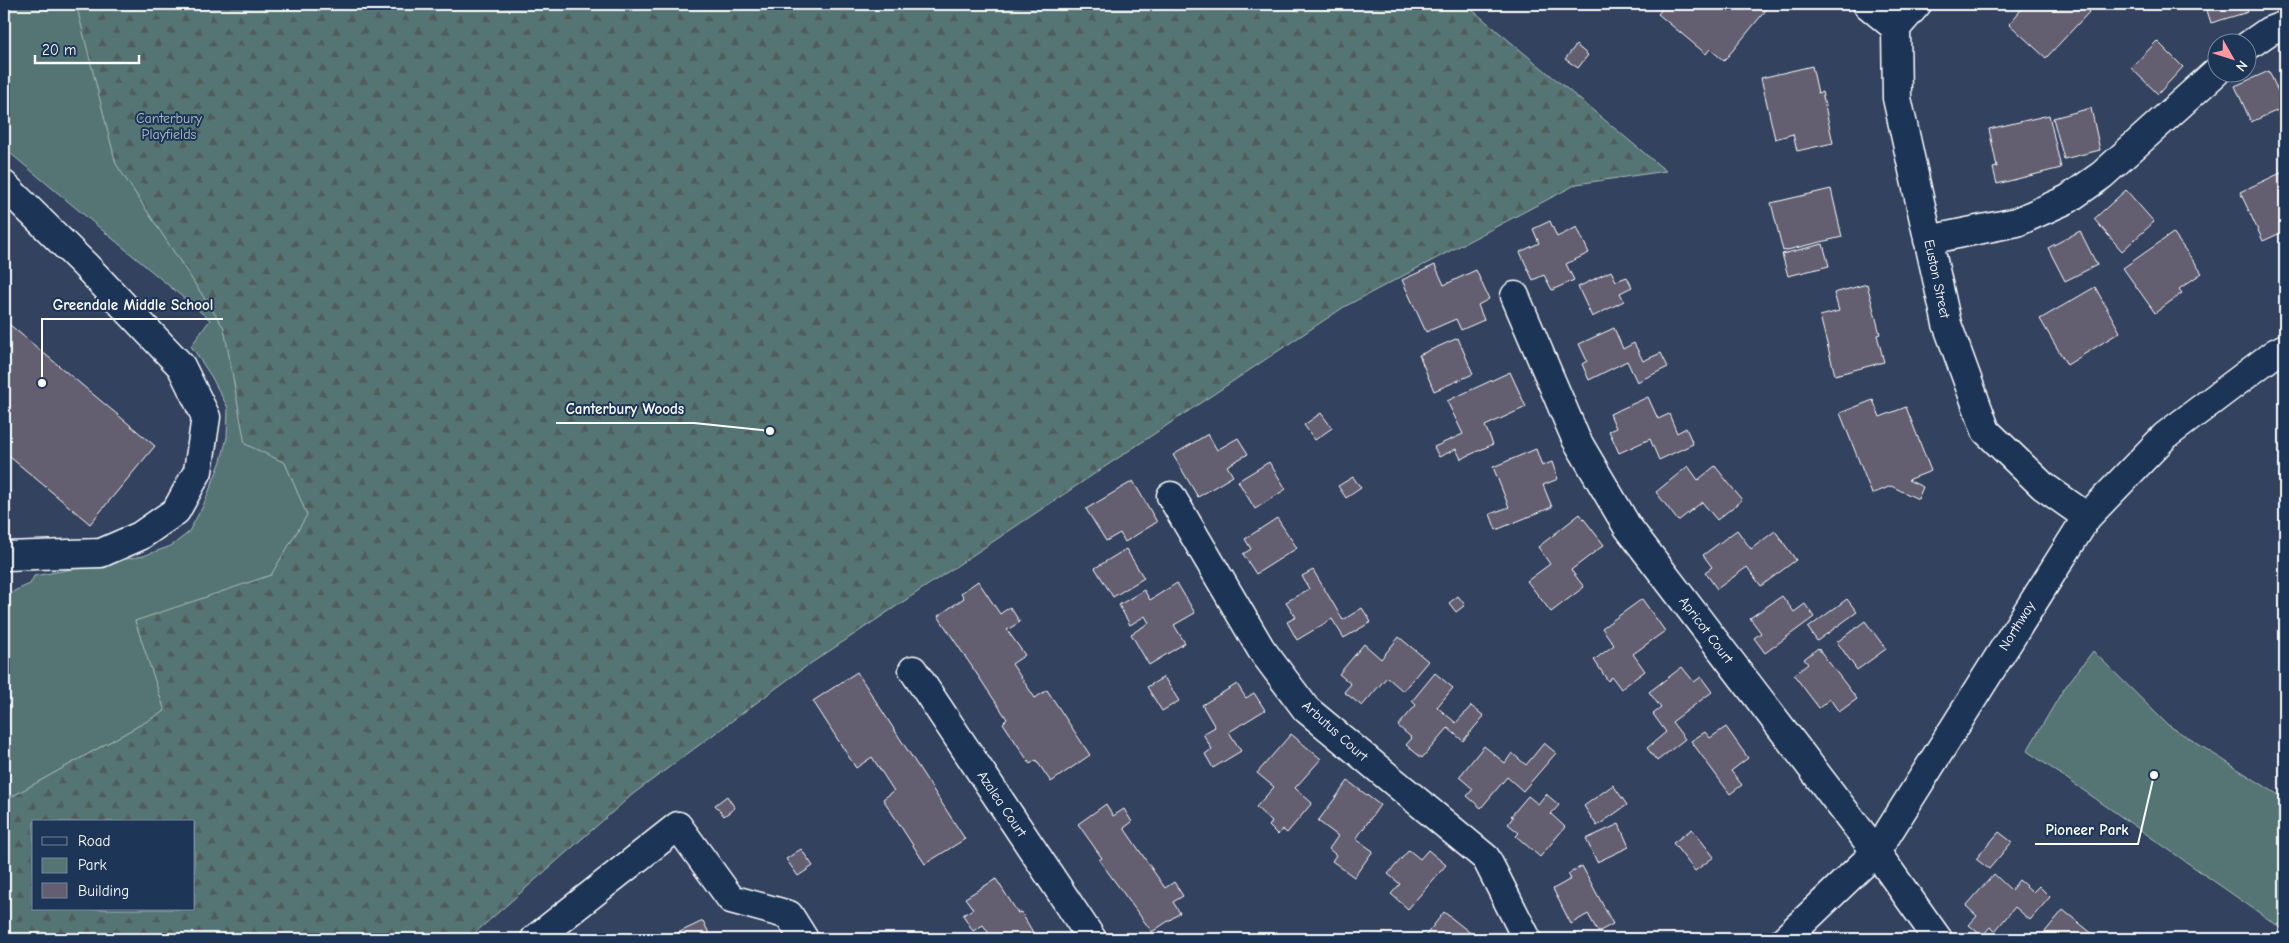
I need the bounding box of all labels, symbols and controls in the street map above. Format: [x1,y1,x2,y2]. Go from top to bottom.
scale bar [35,32,139,64]
north arrow [2206,32,2256,82]
text: 20 m [42,41,76,59]
text: N [2232,57,2251,75]
park label: Canterbury Playfields [136,110,203,143]
street label: Euston Street [1920,238,1954,321]
callout: Greendale Middle School [42,289,223,319]
text: Greendale Middle School [53,296,213,314]
callout: Canterbury Woods [556,393,694,423]
text: Canterbury Woods [566,400,684,418]
street label: Apricot Court [1675,593,1737,668]
street label: Northway [1995,597,2039,654]
street label: Arbutus Court [1299,697,1372,766]
street label: Azalea Court [974,768,1031,841]
callout: Pioneer Park [2035,814,2138,844]
legend [32,820,195,910]
text: Pioneer Park [2045,821,2129,839]
text: Road [78,832,110,850]
text: Park [78,856,107,874]
text: Building [78,882,129,900]

